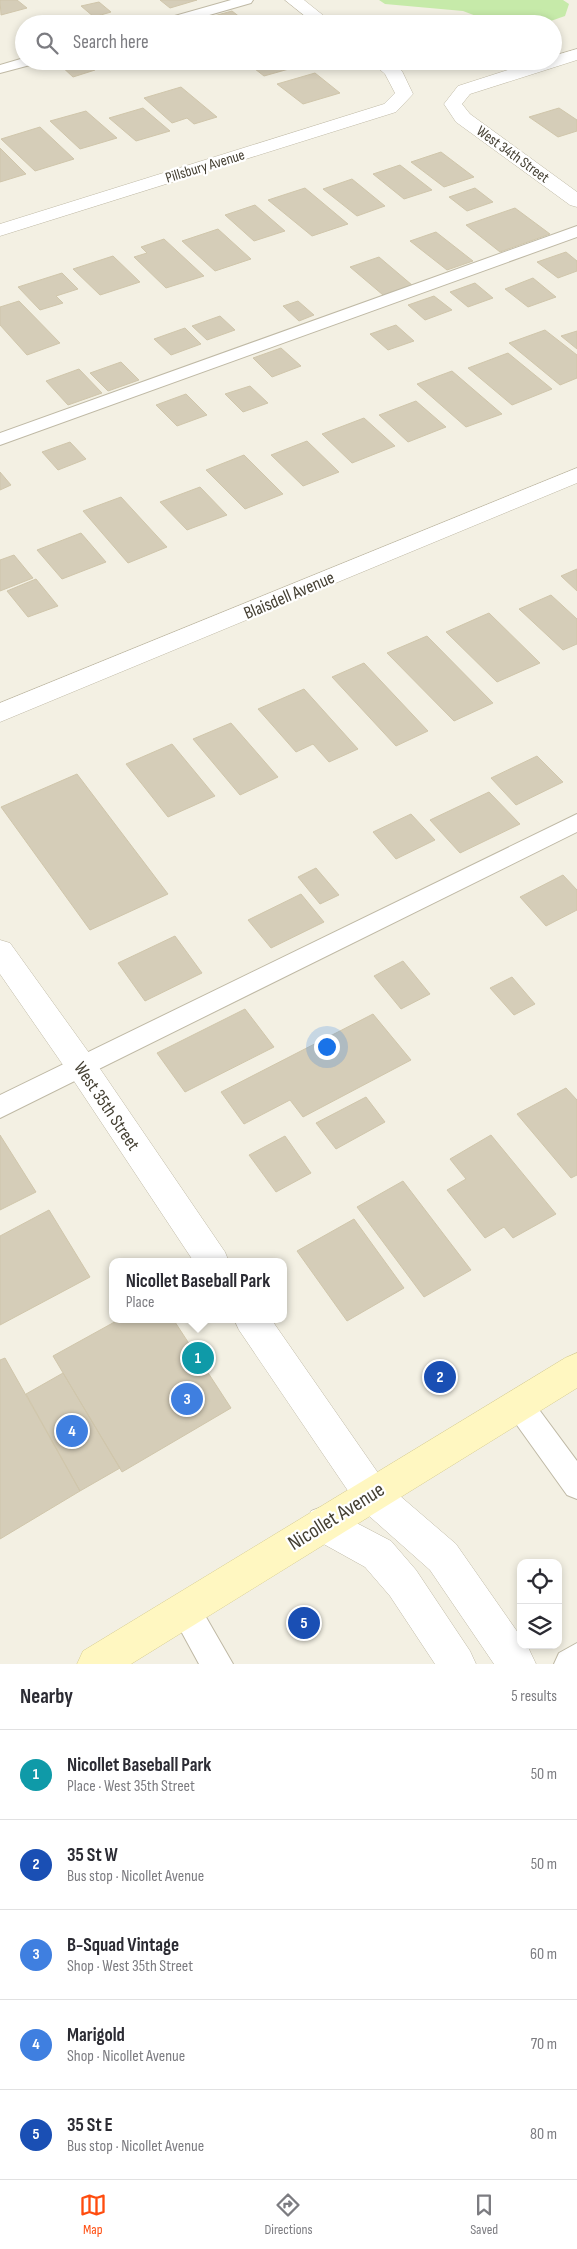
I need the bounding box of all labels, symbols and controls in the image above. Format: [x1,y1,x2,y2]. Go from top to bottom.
search box [15,15,562,70]
icon: search [33,29,61,57]
text: Search here [73,31,149,54]
street label: West 34th Street [473,122,553,187]
street label: Pillsbury Avenue [163,145,247,188]
street label: Blaisdell Avenue [241,567,338,624]
your location [314,1034,340,1060]
street label: West 35th Street [69,1058,144,1155]
popup [109,1258,287,1323]
text: Nicollet Baseball Park [126,1270,270,1293]
text: Place [126,1293,154,1312]
pin: 1 [182,1339,214,1377]
pin: 2 [424,1358,456,1396]
pin: 3 [171,1380,203,1418]
pin: 4 [56,1412,88,1450]
street label: Nicollet Avenue [283,1477,389,1556]
map controls [517,1559,562,1649]
button: locate [517,1559,562,1604]
pin: 5 [288,1604,320,1642]
button: layers [517,1604,562,1649]
text: Nearby [20,1684,73,1709]
text: 5 results [511,1687,557,1706]
text: Nicollet Baseball Park [67,1754,211,1777]
text: 1 [33,1765,39,1784]
text: 50 m [531,1765,557,1784]
text: Place · West 35th Street [67,1777,195,1796]
text: 35 St W [67,1844,118,1867]
text: 2 [32,1855,40,1874]
text: 50 m [531,1855,557,1874]
text: Bus stop · Nicollet Avenue [67,1867,204,1886]
text: B-Squad Vintage [67,1934,179,1957]
text: 3 [32,1945,40,1964]
text: 60 m [530,1945,557,1964]
text: Shop · West 35th Street [67,1957,193,1976]
text: Marigold [67,2024,125,2047]
text: 4 [32,2035,40,2054]
text: 70 m [531,2035,557,2054]
text: Shop · Nicollet Avenue [67,2047,185,2066]
text: 35 St E [67,2114,113,2137]
text: 5 [32,2125,40,2144]
text: 80 m [530,2125,557,2144]
text: Bus stop · Nicollet Avenue [67,2137,204,2156]
tab: Map [79,2191,107,2238]
tab: Directions [264,2191,313,2238]
tab: Saved [470,2191,498,2238]

